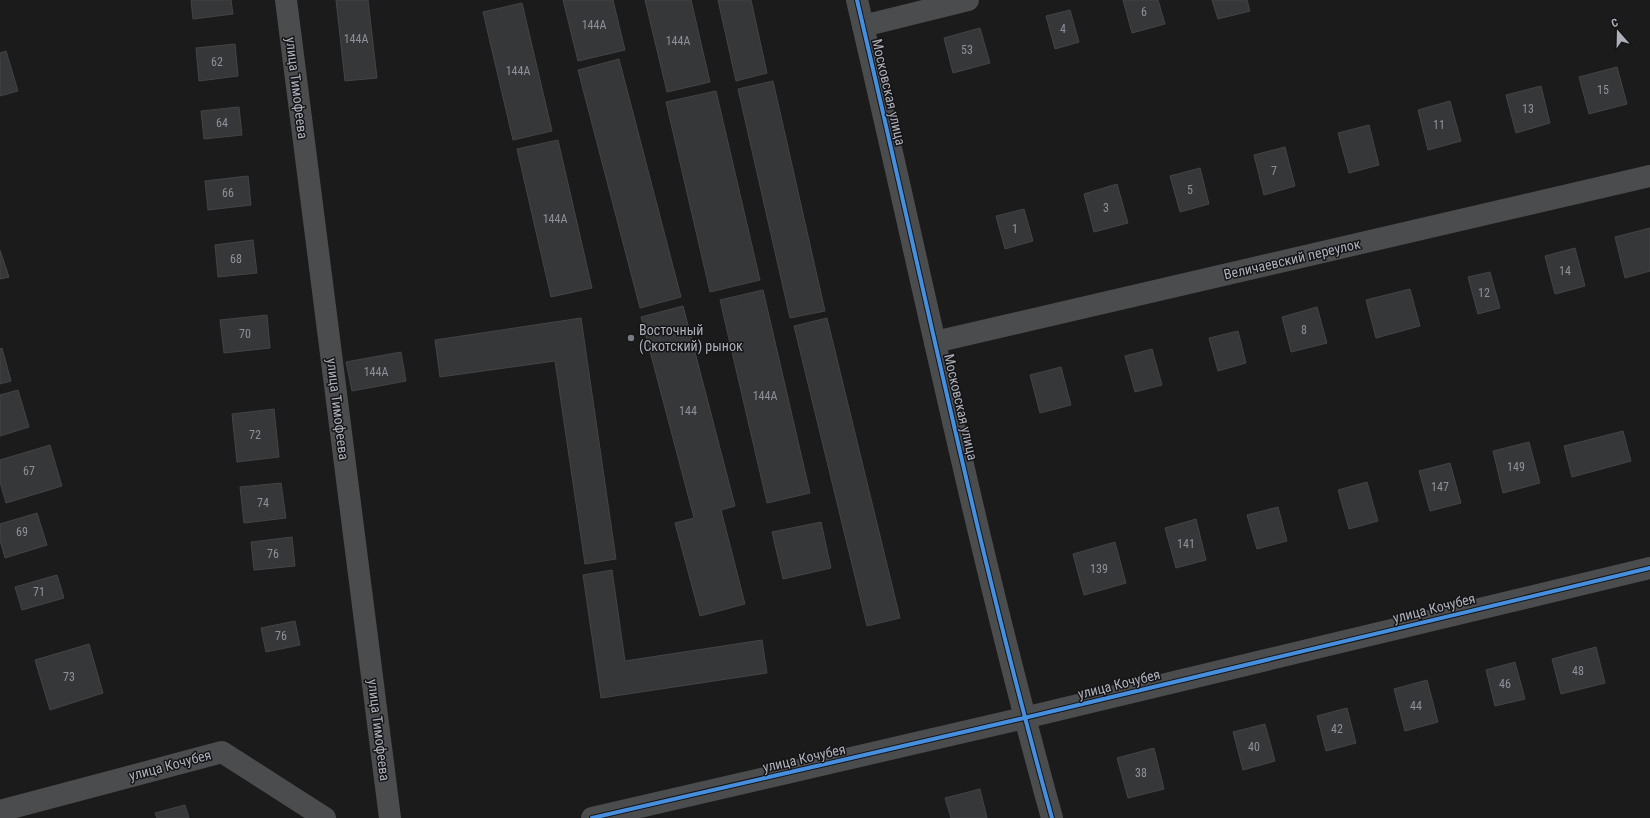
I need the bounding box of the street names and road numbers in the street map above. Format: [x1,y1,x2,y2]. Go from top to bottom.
street label: улица Тимофеева [283,36,311,140]
street label: Московская улица [869,37,909,147]
street label: Величаевский переулок [1222,235,1362,283]
street label: Московская улица [941,352,981,462]
street label: улица Тимофеева [324,357,352,461]
street label: улица Кочубея [1391,590,1477,626]
street label: улица Кочубея [1076,666,1162,702]
street label: улица Тимофеева [365,678,393,782]
street label: улица Кочубея [761,741,847,775]
street label: улица Кочубея [127,746,213,784]

